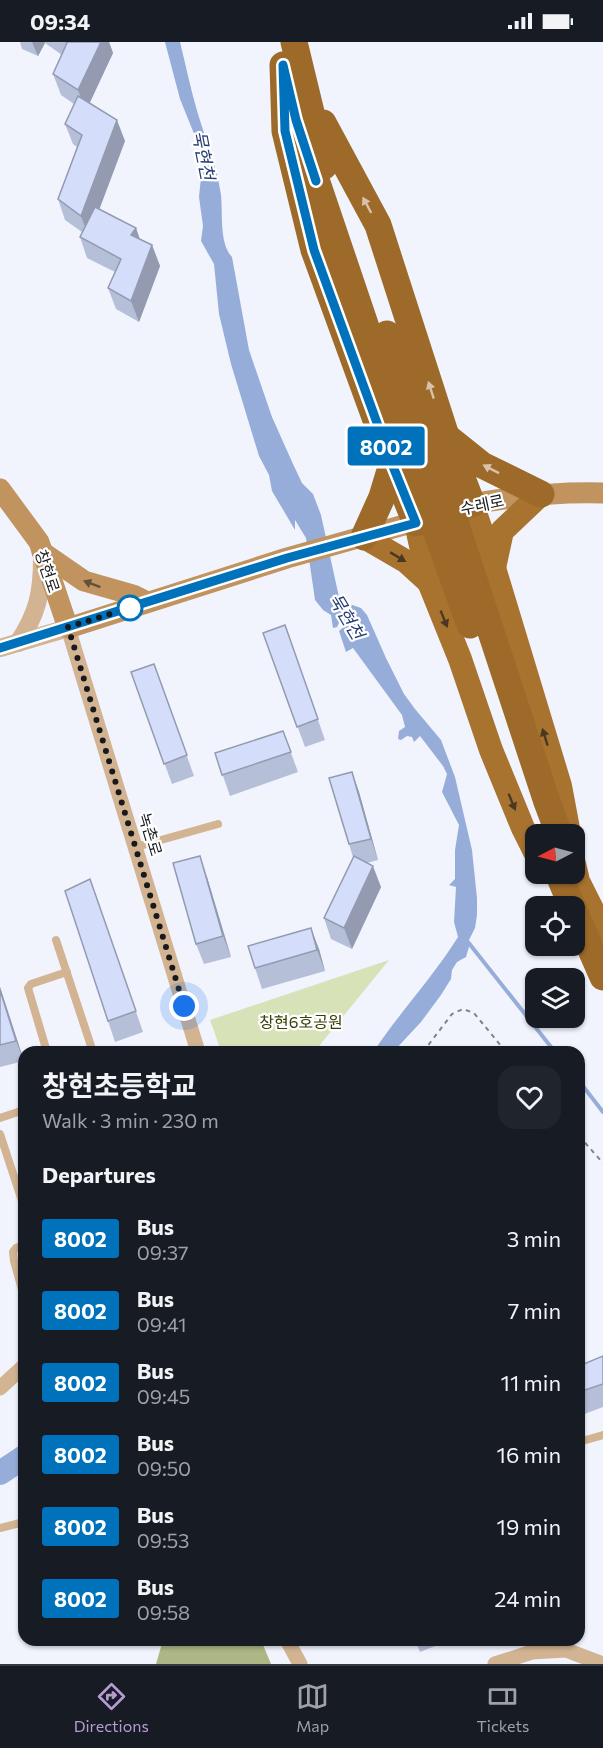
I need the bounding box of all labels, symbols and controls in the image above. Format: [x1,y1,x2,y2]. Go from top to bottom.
text: 09:34 [30,8,90,35]
water label: 묵현천 [188,129,220,184]
one-way arrow [362,197,372,214]
one-way arrow [425,380,435,398]
line badge: 8002 [344,426,428,466]
text: 8002 [360,434,412,459]
one-way arrow [482,464,499,473]
street label: 수레로 [458,490,506,518]
street label: 창현로 [32,547,64,595]
one-way arrow [390,552,407,562]
one-way arrow [83,578,101,588]
water label: 묵현천 [325,589,370,645]
unlabelled marker [117,595,143,621]
one-way arrow [440,610,449,628]
one-way arrow [540,728,549,746]
one-way arrow [507,793,517,811]
street label: 녹촌로 [135,810,167,858]
north arrow [525,824,585,884]
map controls [525,824,585,1028]
button: locate [525,896,585,956]
button: layers [525,968,585,1028]
your location [169,991,199,1021]
park label: 창현6호공원 [259,1012,343,1031]
button: heart [498,1066,561,1129]
text: 창현초등학교 [42,1068,197,1102]
text: Walk · 3 min · 230 m [42,1108,219,1132]
text: Departures [42,1161,156,1188]
text: Bus [137,1213,174,1240]
text: 3 min [507,1225,561,1252]
text: 8002 [54,1226,107,1251]
text: 09:37 [137,1240,189,1264]
text: Bus [137,1285,174,1312]
text: 7 min [508,1297,561,1324]
text: 8002 [54,1298,107,1323]
text: 09:41 [137,1312,187,1336]
text: Bus [137,1357,174,1384]
text: 11 min [501,1369,561,1396]
text: 8002 [54,1370,107,1395]
text: 09:45 [137,1384,190,1408]
text: Bus [137,1429,174,1456]
text: 16 min [497,1441,561,1468]
text: 8002 [54,1442,107,1467]
text: 09:50 [137,1456,191,1480]
text: Bus [137,1501,174,1528]
text: 19 min [497,1513,561,1540]
text: 8002 [54,1514,107,1539]
text: 09:53 [137,1528,190,1552]
text: Bus [137,1573,174,1600]
text: 24 min [494,1585,561,1612]
text: 8002 [54,1586,107,1611]
text: 09:58 [137,1600,190,1624]
tab: Directions [74,1680,149,1735]
tab: Map [296,1680,329,1735]
tab: Tickets [477,1680,529,1735]

